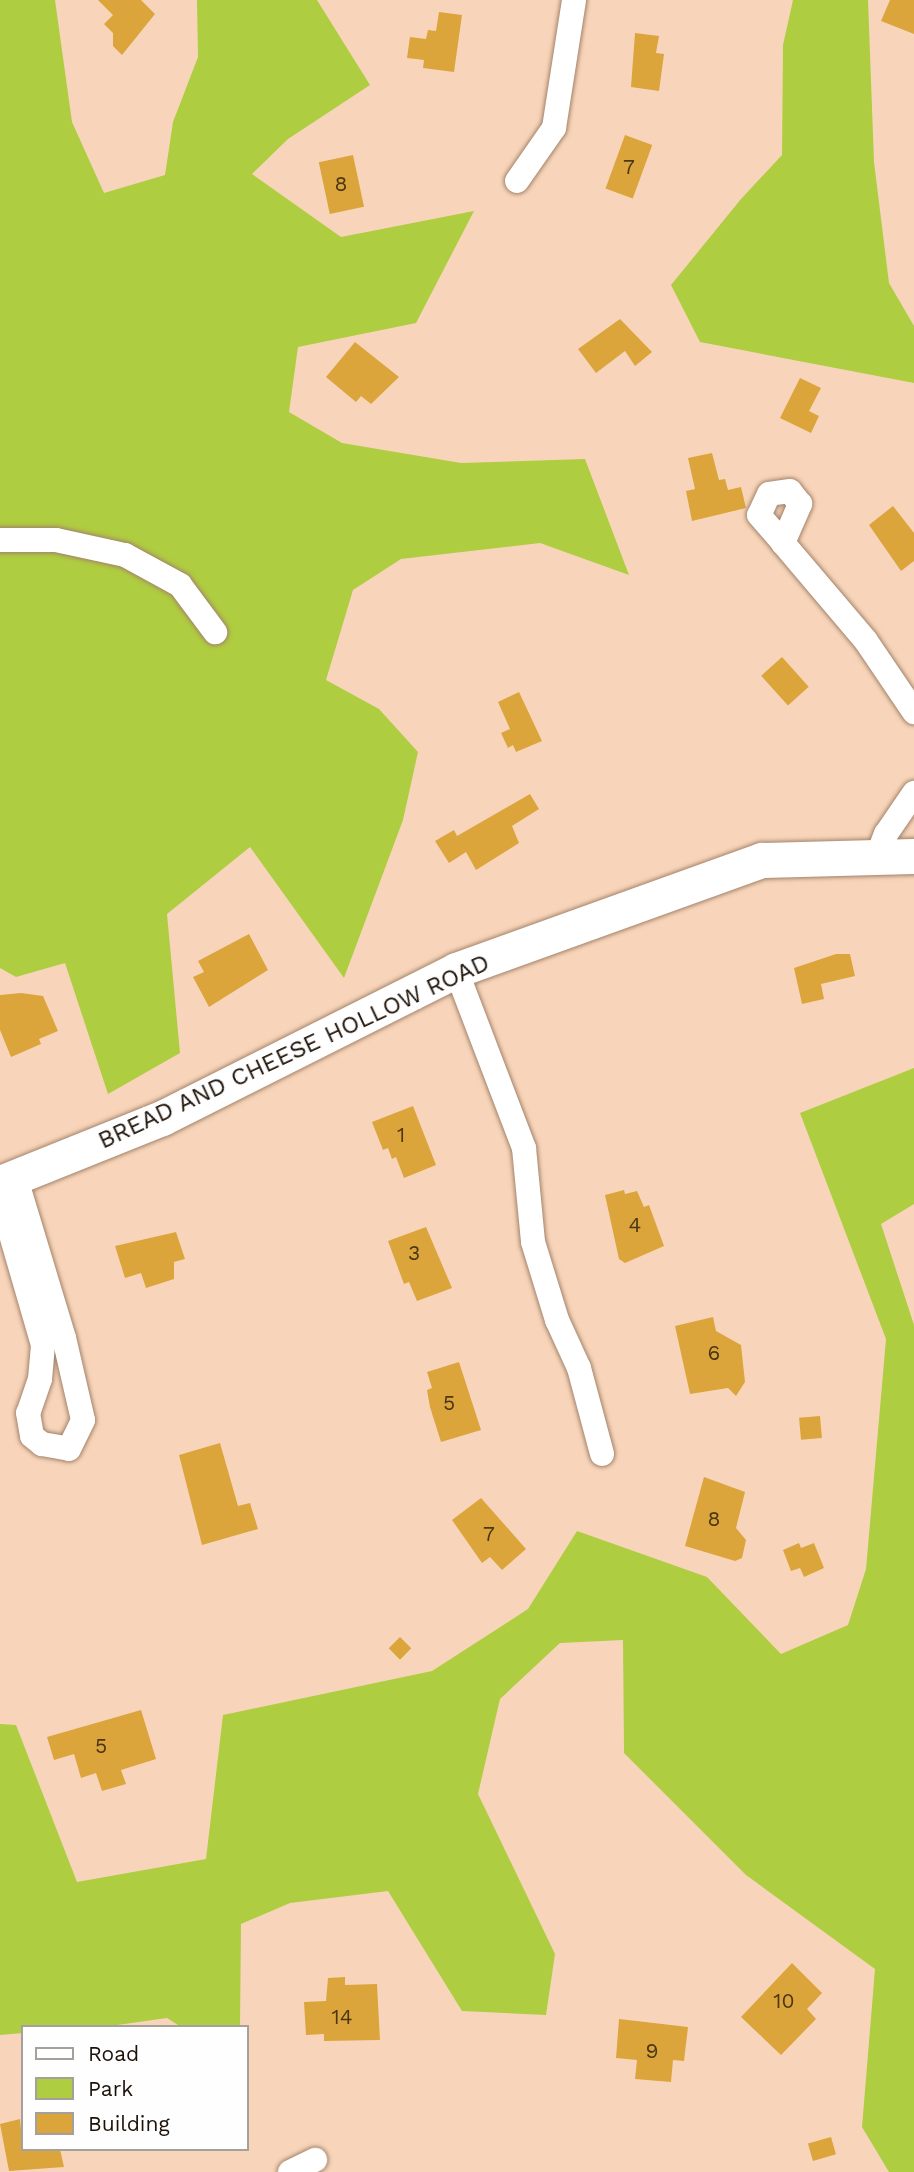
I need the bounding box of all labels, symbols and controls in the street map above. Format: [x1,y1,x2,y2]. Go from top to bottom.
house number: 7 [623,154,635,180]
house number: 8 [335,171,347,197]
street label: BREAD AND CHEESE HOLLOW ROAD [93,948,495,1156]
house number: 1 [397,1122,405,1148]
house number: 4 [629,1212,641,1238]
house number: 3 [408,1240,420,1266]
house number: 6 [708,1340,720,1366]
house number: 5 [443,1390,455,1416]
house number: 8 [708,1506,720,1532]
house number: 7 [483,1521,495,1547]
house number: 5 [95,1733,107,1759]
house number: 10 [773,1988,795,2014]
house number: 14 [331,2004,353,2030]
legend [21,2025,248,2151]
house number: 9 [646,2038,658,2064]
text: Road [88,2041,139,2066]
text: Park [88,2076,133,2101]
text: Building [88,2111,170,2136]

